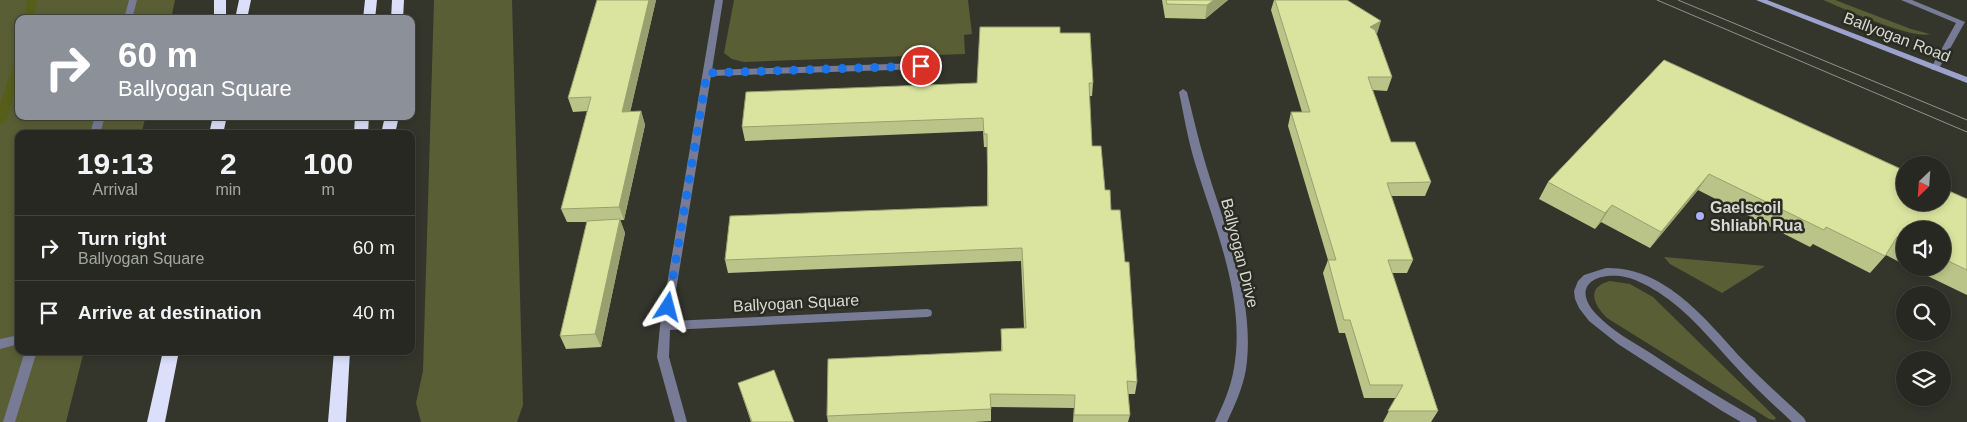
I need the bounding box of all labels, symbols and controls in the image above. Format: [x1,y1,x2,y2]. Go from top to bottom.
street label: Ballyogan Road [1841,9,1953,65]
icon: right [35,35,100,100]
text: 60 m [118,35,198,74]
pin [900,45,942,87]
icon: arrive [907,52,935,80]
text: Ballyogan Square [118,76,292,101]
text: 19:13 [77,147,154,180]
text: 2 [220,147,237,180]
text: 100 [303,147,353,180]
north arrow [1896,156,1951,211]
map controls [1896,156,1951,406]
text: Arrival [93,181,138,198]
text: min [215,181,241,198]
text: m [321,181,335,198]
street label: Ballyogan Drive [1218,197,1262,310]
place label: Gaelscoil Shliabh Rua [1710,199,1803,234]
marker: Gaelscoil Shliabh Rua [1694,210,1706,222]
button: sound [1896,221,1951,276]
text: Turn right [78,228,166,249]
icon: right [35,234,63,262]
text: 60 m [353,237,395,258]
text: Ballyogan Square [78,250,204,267]
position arrow [641,280,693,332]
button: search [1896,286,1951,341]
street label: Ballyogan Square [732,291,860,315]
icon: arrive [35,299,63,327]
text: Arrive at destination [78,302,262,323]
text: 40 m [353,302,395,323]
button: layers [1896,351,1951,406]

